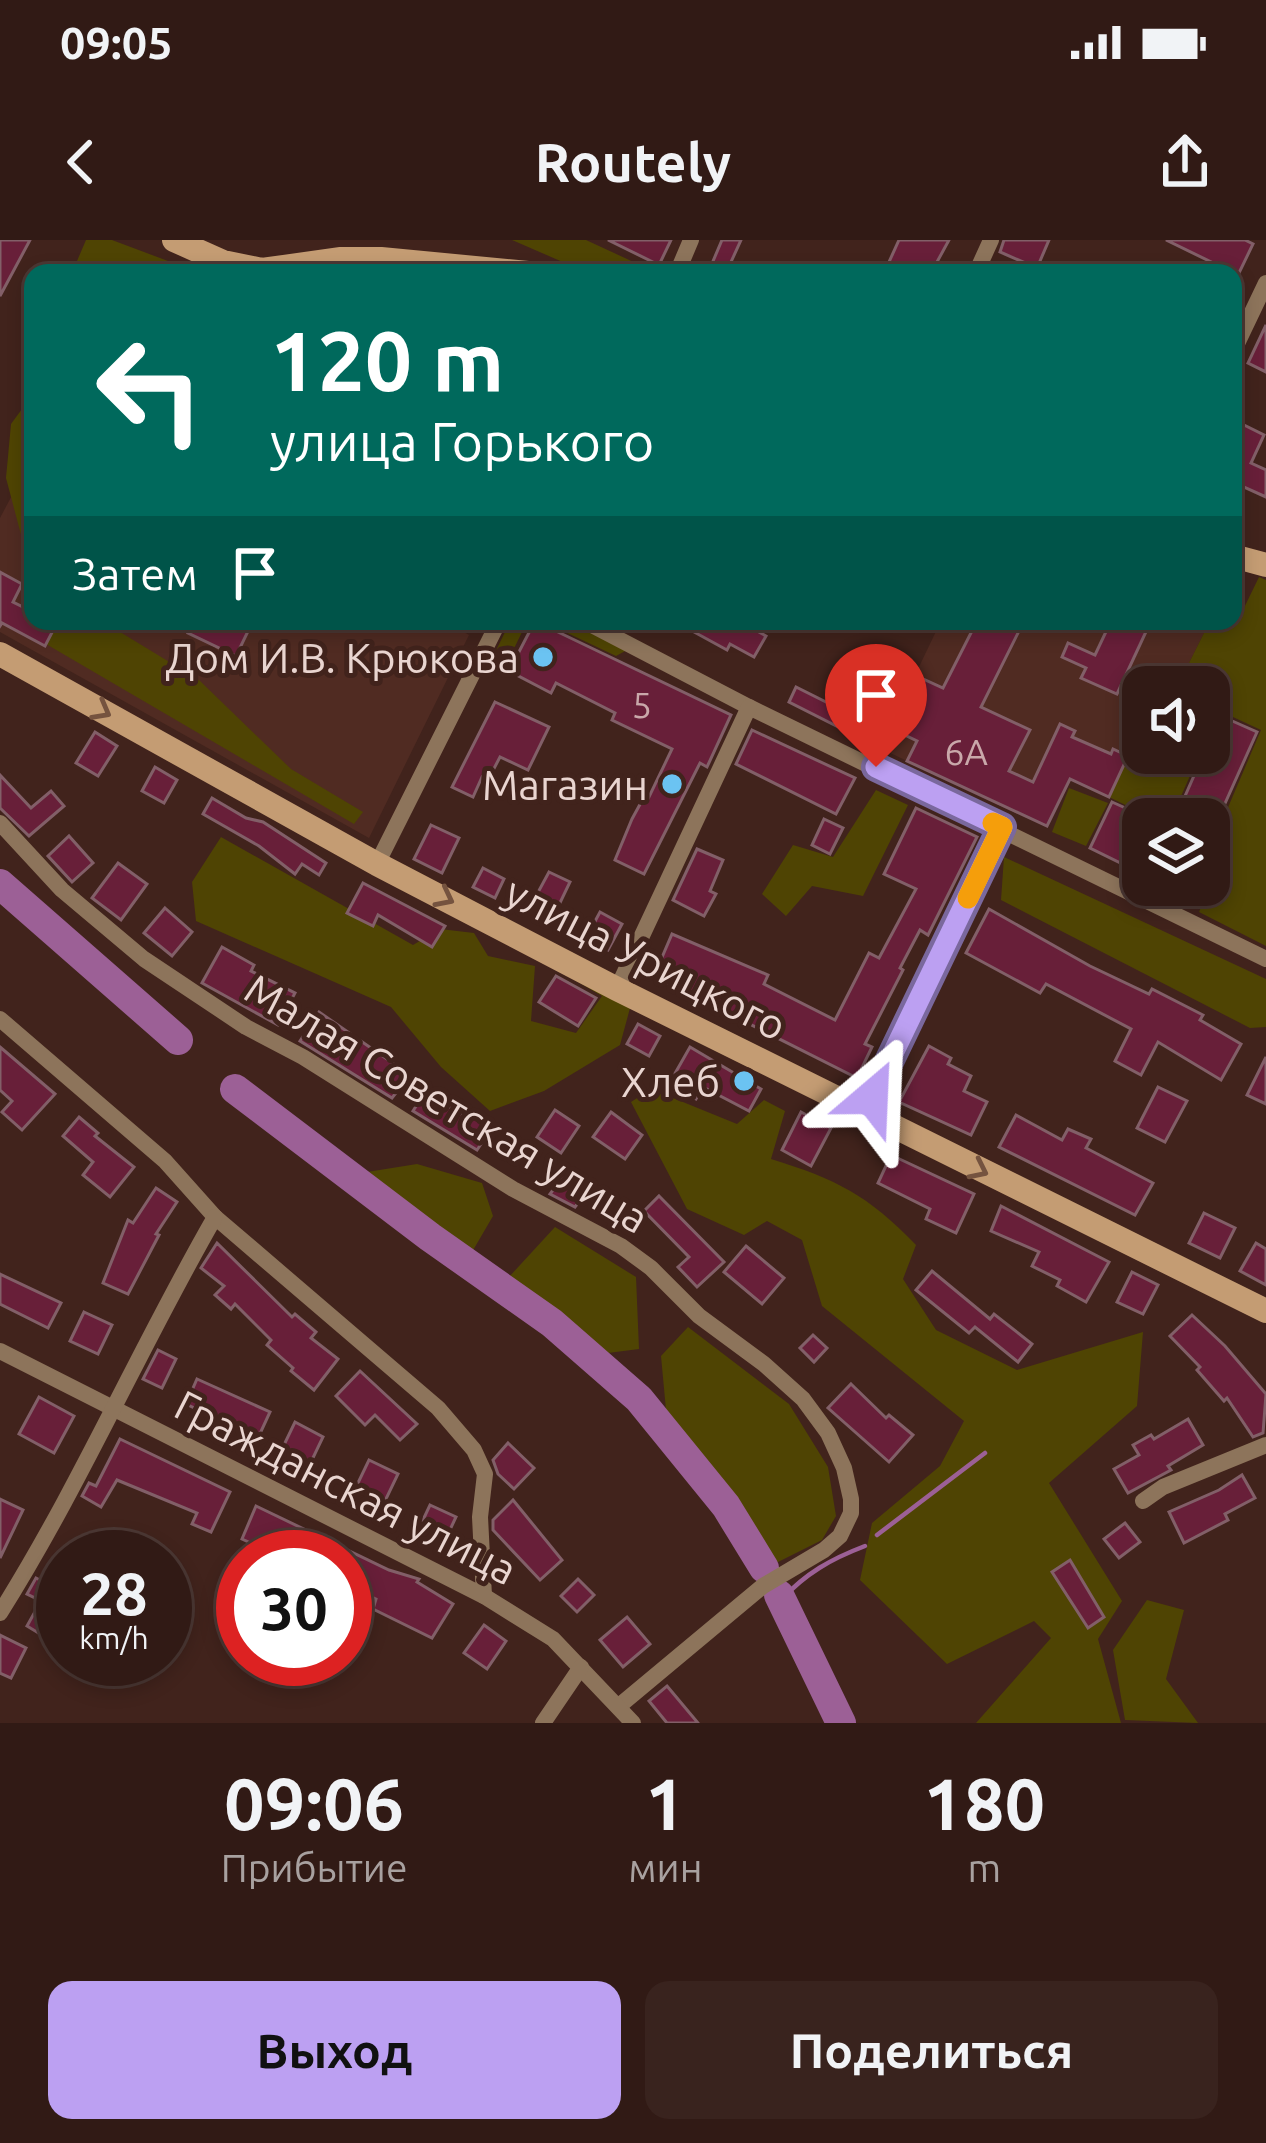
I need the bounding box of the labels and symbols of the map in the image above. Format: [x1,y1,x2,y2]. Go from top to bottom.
place label: Дом И.В. Крюкова [165,634,519,681]
marker: Дом И.В. Крюкова [530,644,556,670]
pin [825,644,927,767]
house number: 5 [632,684,652,725]
one-way arrow [90,697,111,720]
house number: 6А [944,731,988,772]
place label: Магазин [482,761,648,808]
marker: Магазин [659,771,685,797]
street label: улица Урицкого [498,867,794,1049]
one-way arrow [432,883,454,906]
street label: Малая Советская улица [237,964,657,1242]
position arrow [809,1034,935,1160]
place label: Хлеб [621,1058,720,1105]
marker: Хлеб [731,1068,757,1094]
one-way arrow [967,1155,989,1178]
street label: Гражданская улица [168,1381,524,1593]
speed limit sign: 30 [216,1530,372,1686]

